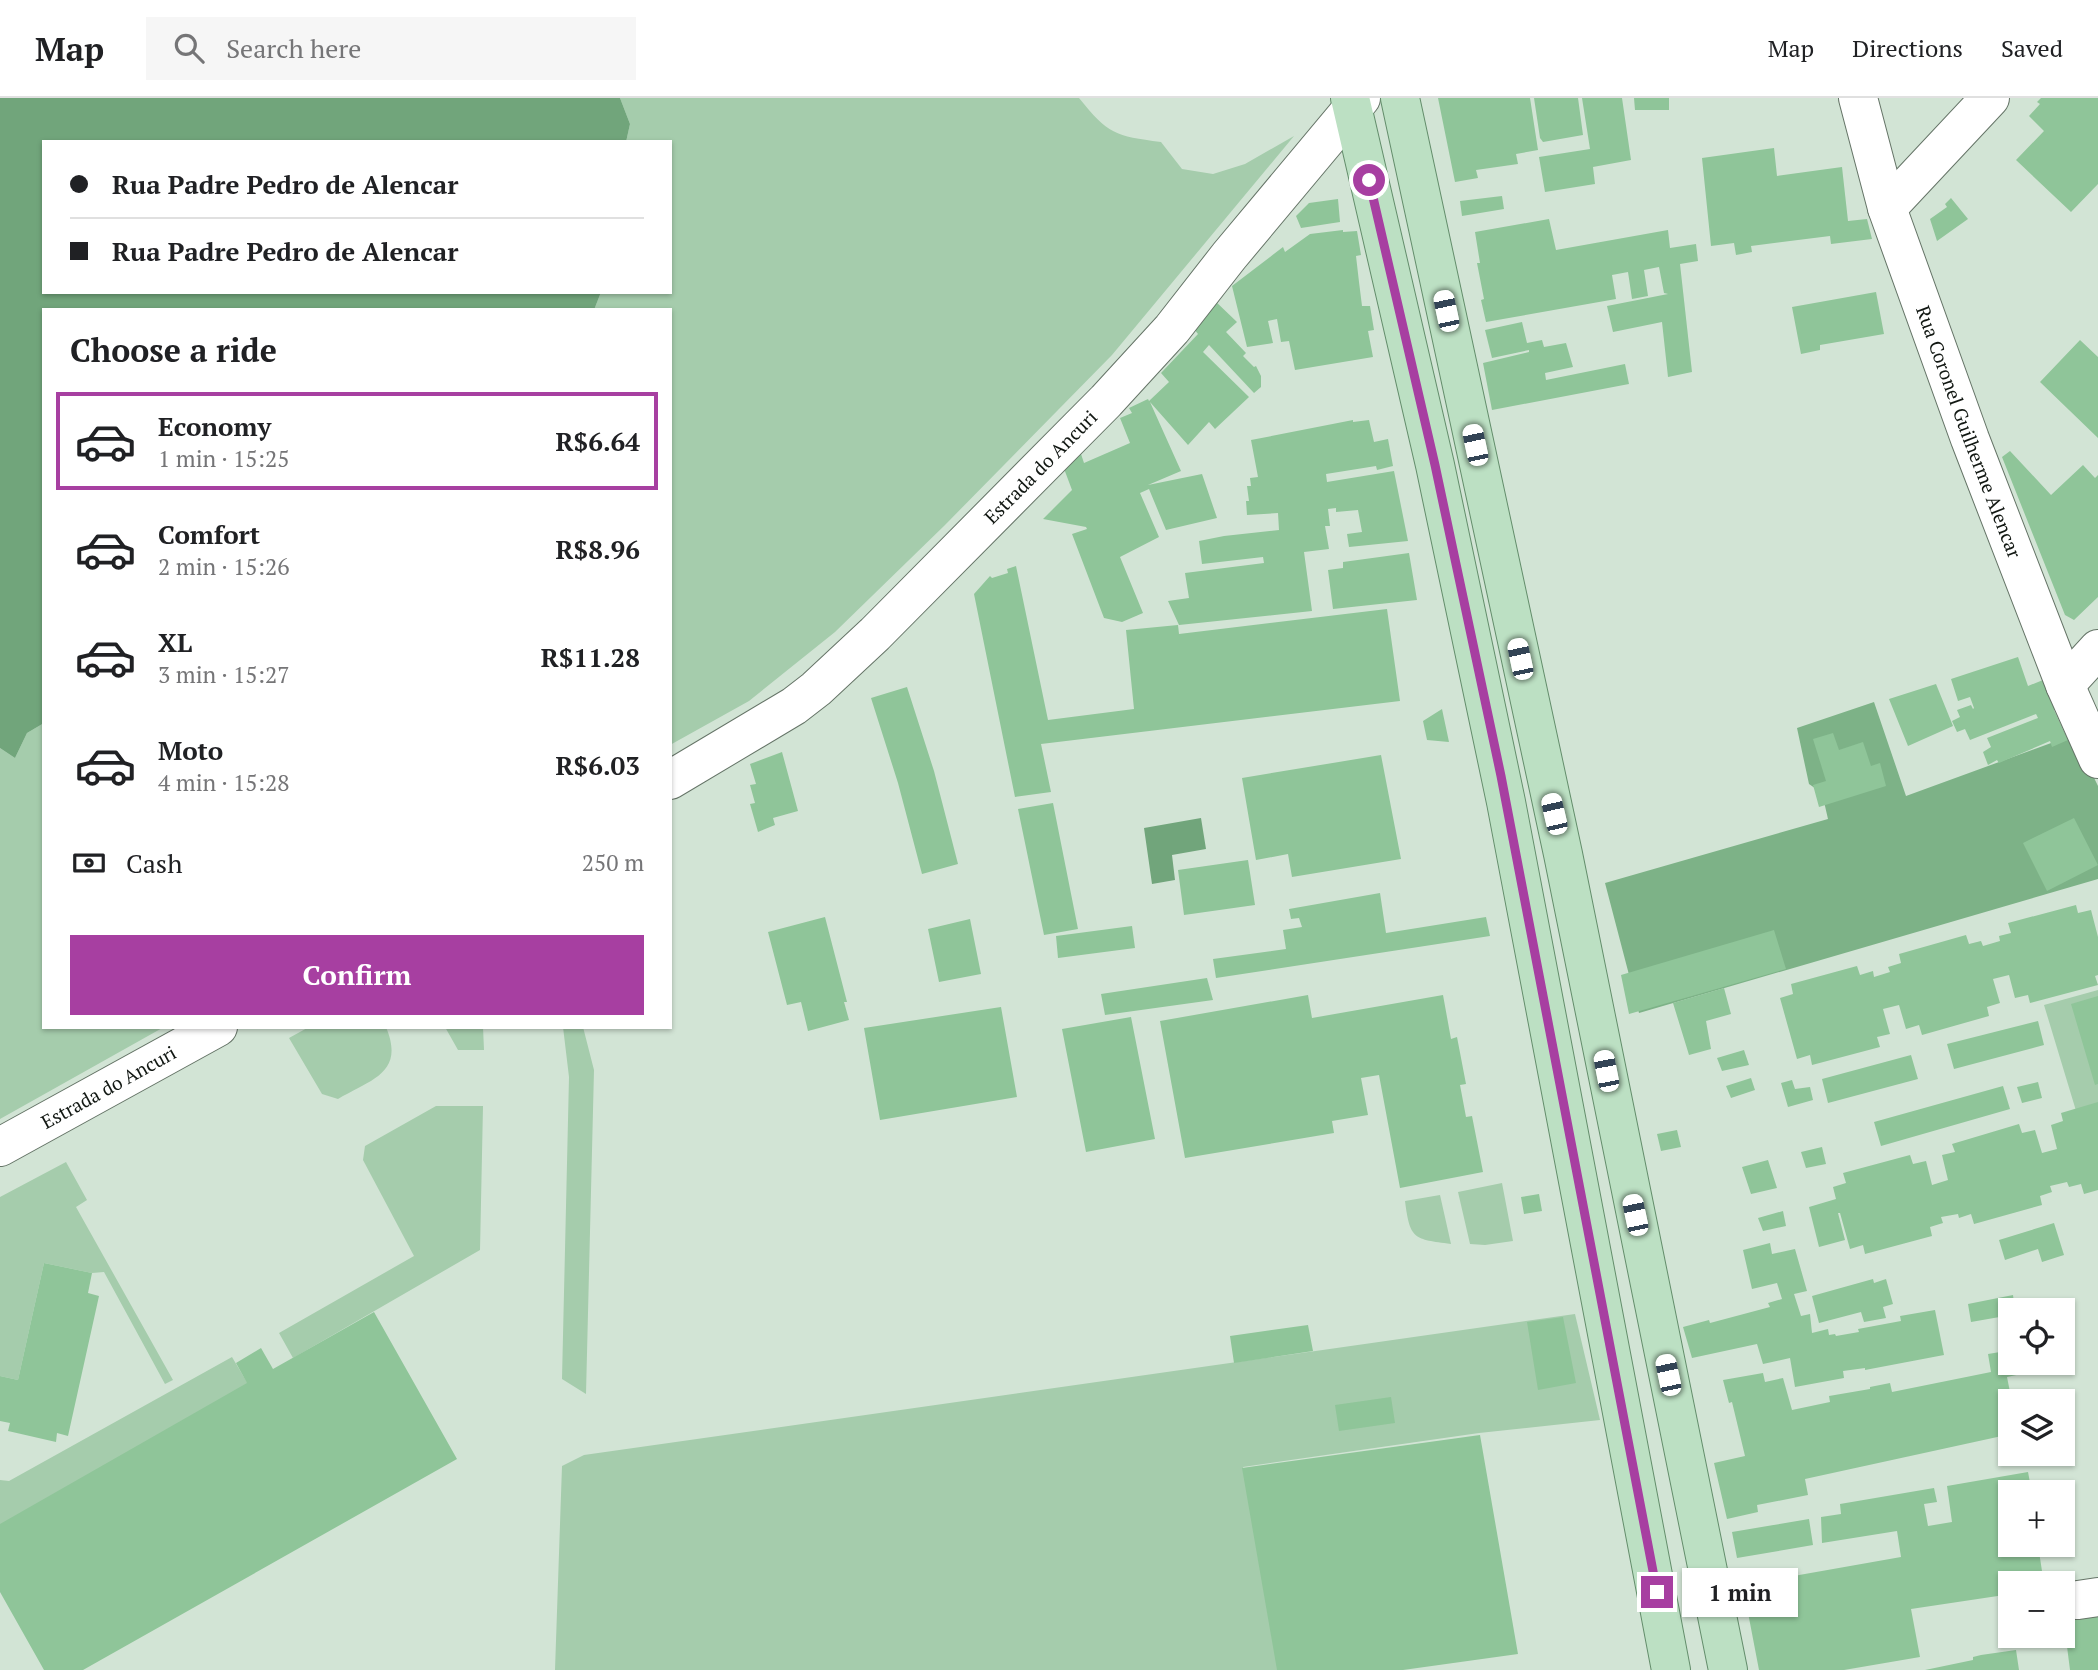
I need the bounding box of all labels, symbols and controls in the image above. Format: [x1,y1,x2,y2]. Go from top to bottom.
search box [146,17,636,80]
text: Map [35,27,104,70]
icon: search [170,29,208,67]
text: Search here [226,31,361,65]
text: Map [1768,32,1814,64]
text: Directions [1852,32,1963,64]
text: Saved [2001,32,2063,64]
route start [1353,164,1385,196]
text: Rua Padre Pedro de Alencar [112,167,458,201]
text: Rua Padre Pedro de Alencar [112,234,458,268]
car [1432,288,1461,334]
street label: Rua Coronel Guilherme Alencar [1911,302,2028,562]
text: Choose a ride [70,329,277,371]
street label: Estrada do Ancuri [978,404,1102,529]
text: Economy [158,409,271,443]
icon: car [74,410,137,473]
car [1461,422,1490,468]
text: R$6.64 [555,424,640,458]
text: 1 min · 15:25 [158,443,290,474]
text: Comfort [158,517,260,551]
icon: car [74,518,137,581]
text: R$8.96 [555,532,640,566]
text: 2 min · 15:26 [158,551,290,582]
text: XL [158,625,192,659]
icon: car [74,626,137,689]
car [1506,636,1535,682]
text: R$11.28 [541,640,640,674]
text: 3 min · 15:27 [158,659,290,690]
text: Moto [158,733,223,767]
icon: car [74,734,137,797]
text: R$6.03 [555,748,640,782]
text: 4 min · 15:28 [158,767,290,798]
car [1540,791,1569,837]
icon: cash [70,844,108,882]
text: Cash [126,846,182,880]
text: 250 m [582,847,644,878]
button: Confirm [70,935,644,1015]
street label: Estrada do Ancuri [36,1040,180,1134]
car [1592,1048,1621,1094]
car [1621,1192,1650,1238]
map controls [1998,1298,2075,1648]
button: locate [1998,1298,2075,1375]
car [1654,1352,1683,1398]
button: layers [1998,1389,2075,1466]
button: + [1998,1480,2075,1557]
callout: 1 min [1682,1568,1797,1616]
button: − [1998,1571,2075,1648]
route end [1641,1576,1673,1608]
text: 1 min [1709,1577,1771,1608]

